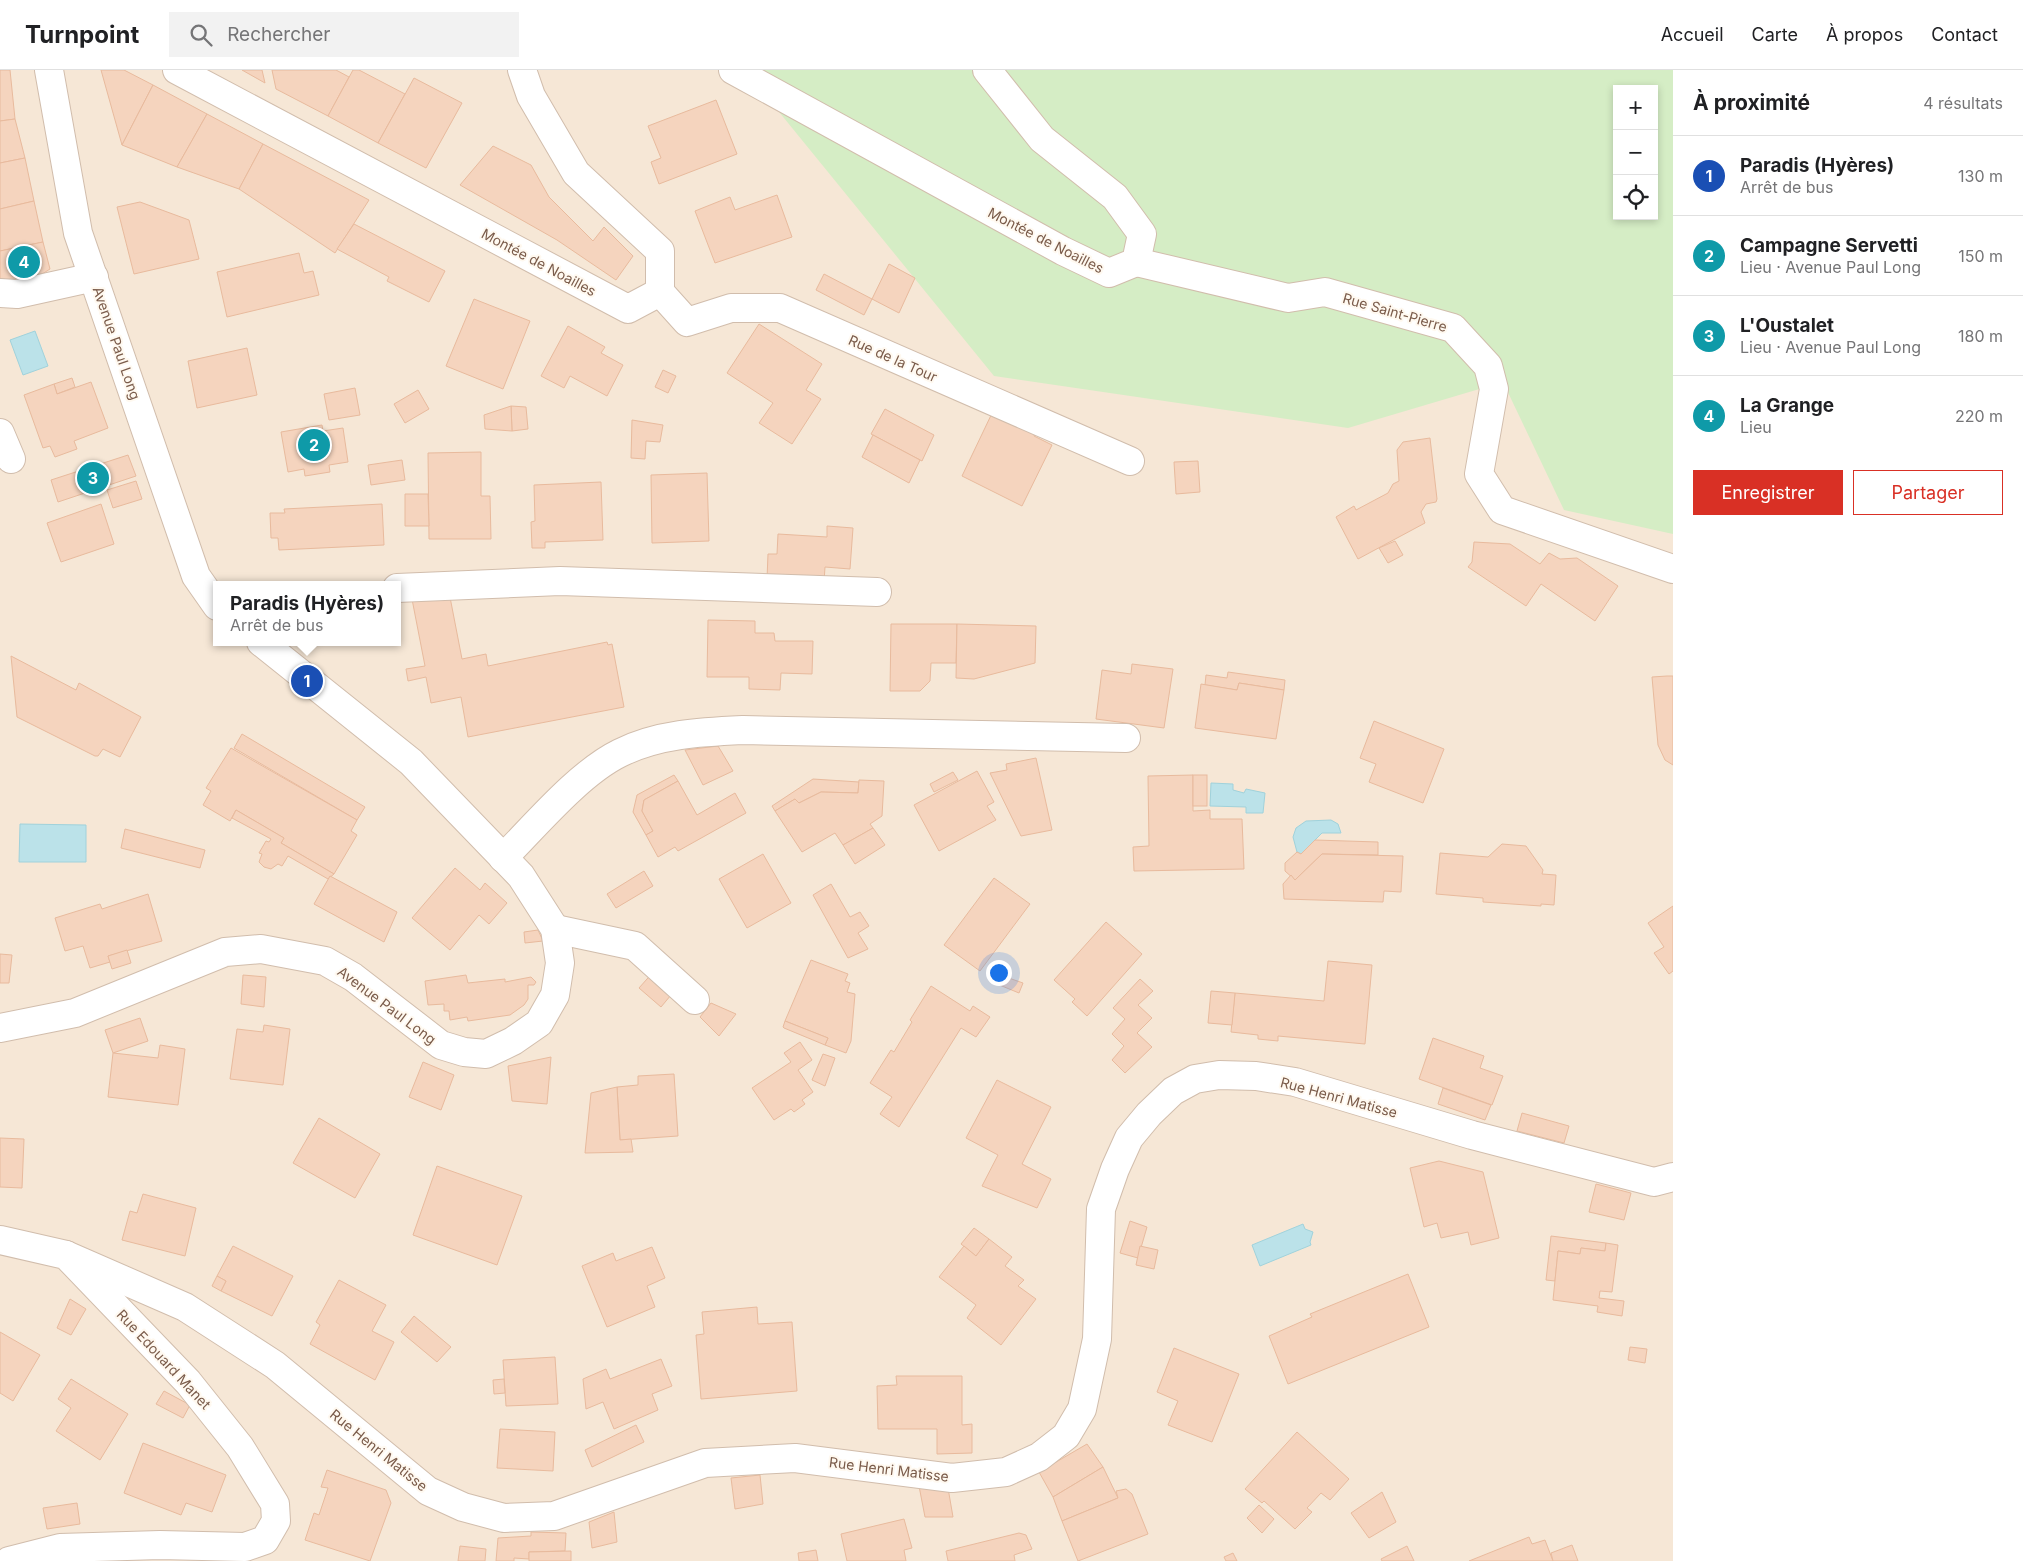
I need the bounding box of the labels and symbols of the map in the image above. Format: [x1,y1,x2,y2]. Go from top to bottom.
street label: Montée de Noailles [985,204,1107,276]
street label: Montée de Noailles [479,225,599,299]
pin: 4 [8,243,40,281]
street label: Avenue Paul Long [90,284,144,402]
street label: Rue Saint-Pierre [1341,289,1449,335]
street label: Rue de la Tour [846,331,940,385]
pin: 2 [298,426,330,464]
pin: 3 [77,459,109,497]
pin: 1 [291,662,323,700]
your location [986,960,1012,986]
street label: Avenue Paul Long [334,962,440,1048]
street label: Rue Henri Matisse [1279,1073,1399,1121]
street label: Rue Edouard Manet [113,1306,215,1413]
street label: Rue Henri Matisse [327,1405,431,1495]
street label: Rue Henri Matisse [828,1453,950,1485]

